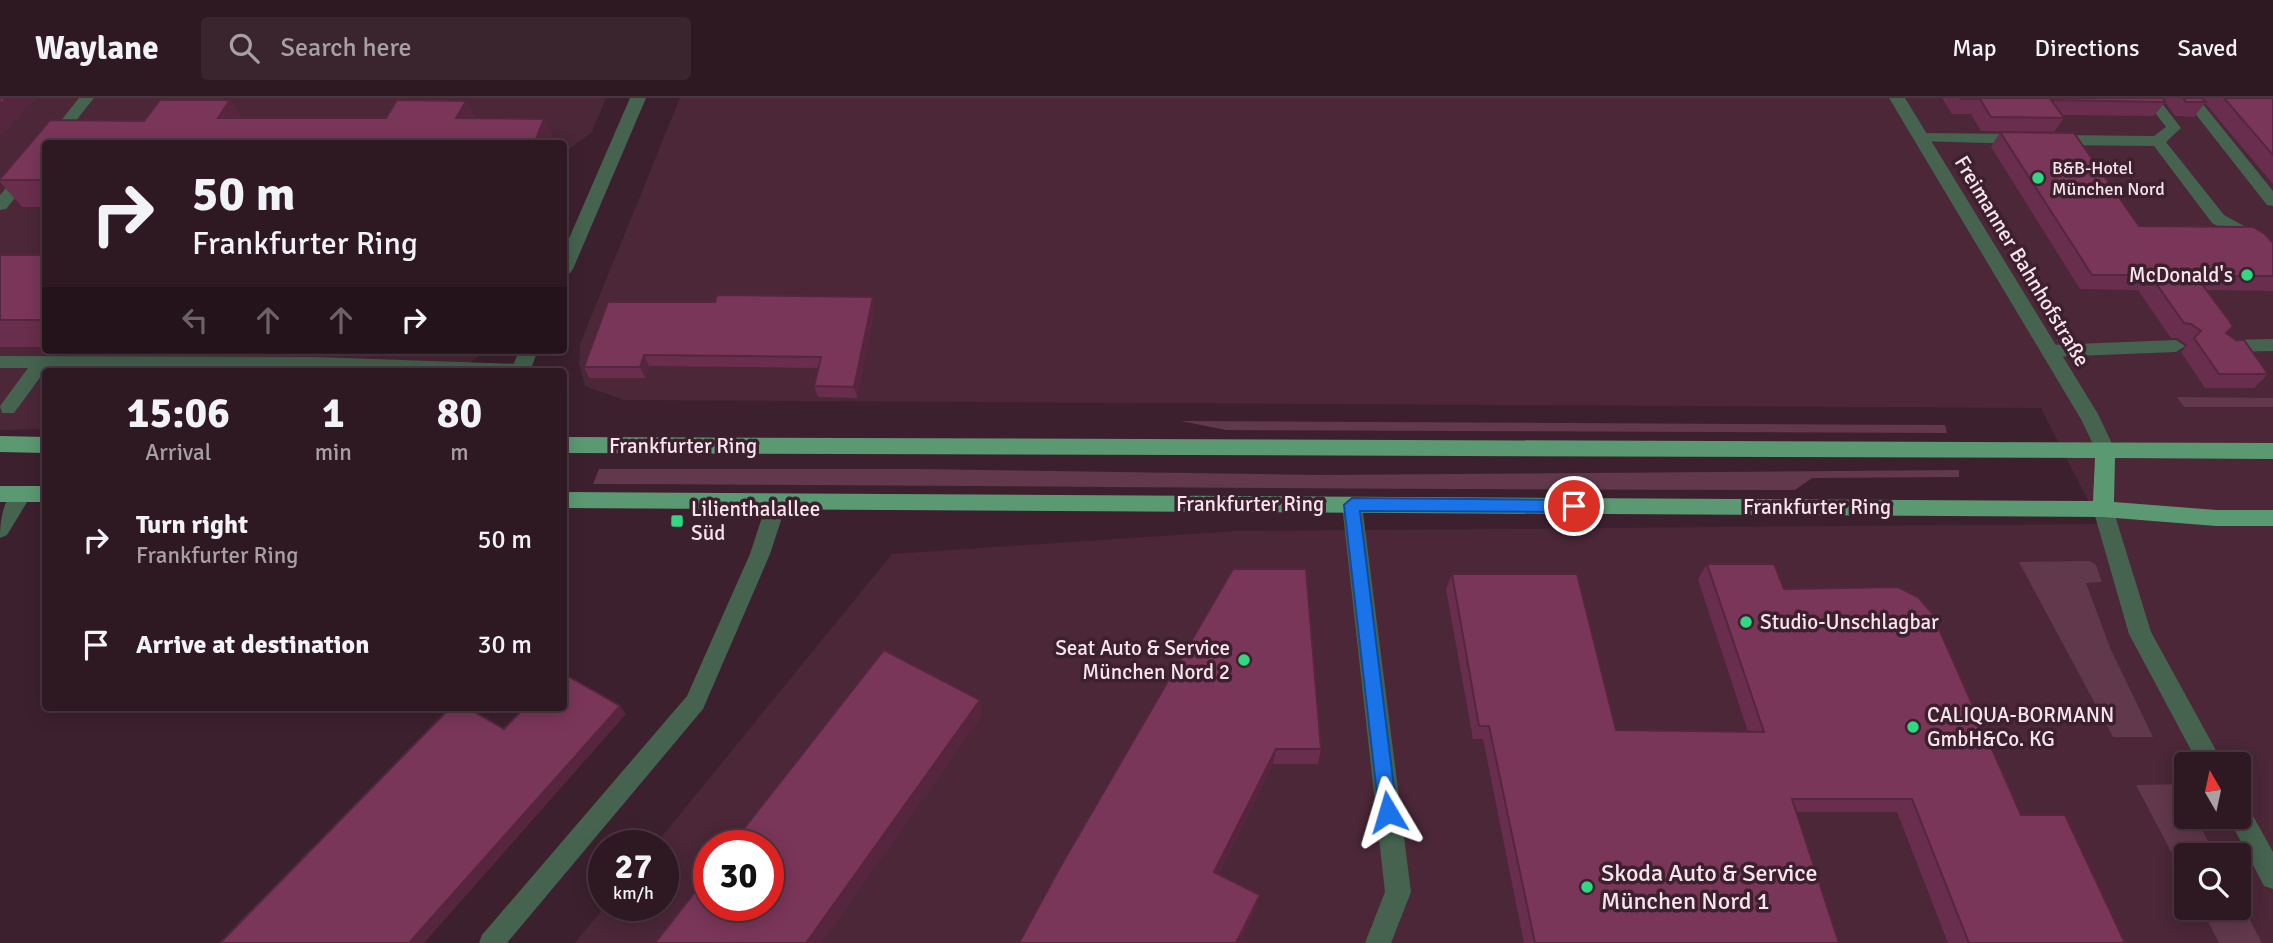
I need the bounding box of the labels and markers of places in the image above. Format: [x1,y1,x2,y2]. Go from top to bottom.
place label: B&B-Hotel München Nord [2052,157,2165,200]
marker: B&B-Hotel München Nord [2030,170,2046,186]
place label: McDonald's [2129,262,2233,288]
marker: McDonald's [2239,267,2255,283]
pin [1544,476,1604,536]
place label: Lilienthalallee Süd [691,496,820,546]
marker: Lilienthalallee Süd [669,513,685,529]
place label: Studio-Unschlagbar [1760,609,1939,635]
marker: Studio-Unschlagbar [1738,614,1754,630]
place label: Seat Auto & Service München Nord 2 [1055,635,1230,685]
marker: Seat Auto & Service München Nord 2 [1236,652,1252,668]
place label: CALIQUA-BORMANN GmbH&Co. KG [1927,702,2114,752]
marker: CALIQUA-BORMANN GmbH&Co. KG [1905,719,1921,735]
place label: Skoda Auto & Service München Nord 1 [1601,858,1817,916]
marker: Skoda Auto & Service München Nord 1 [1579,879,1595,895]

